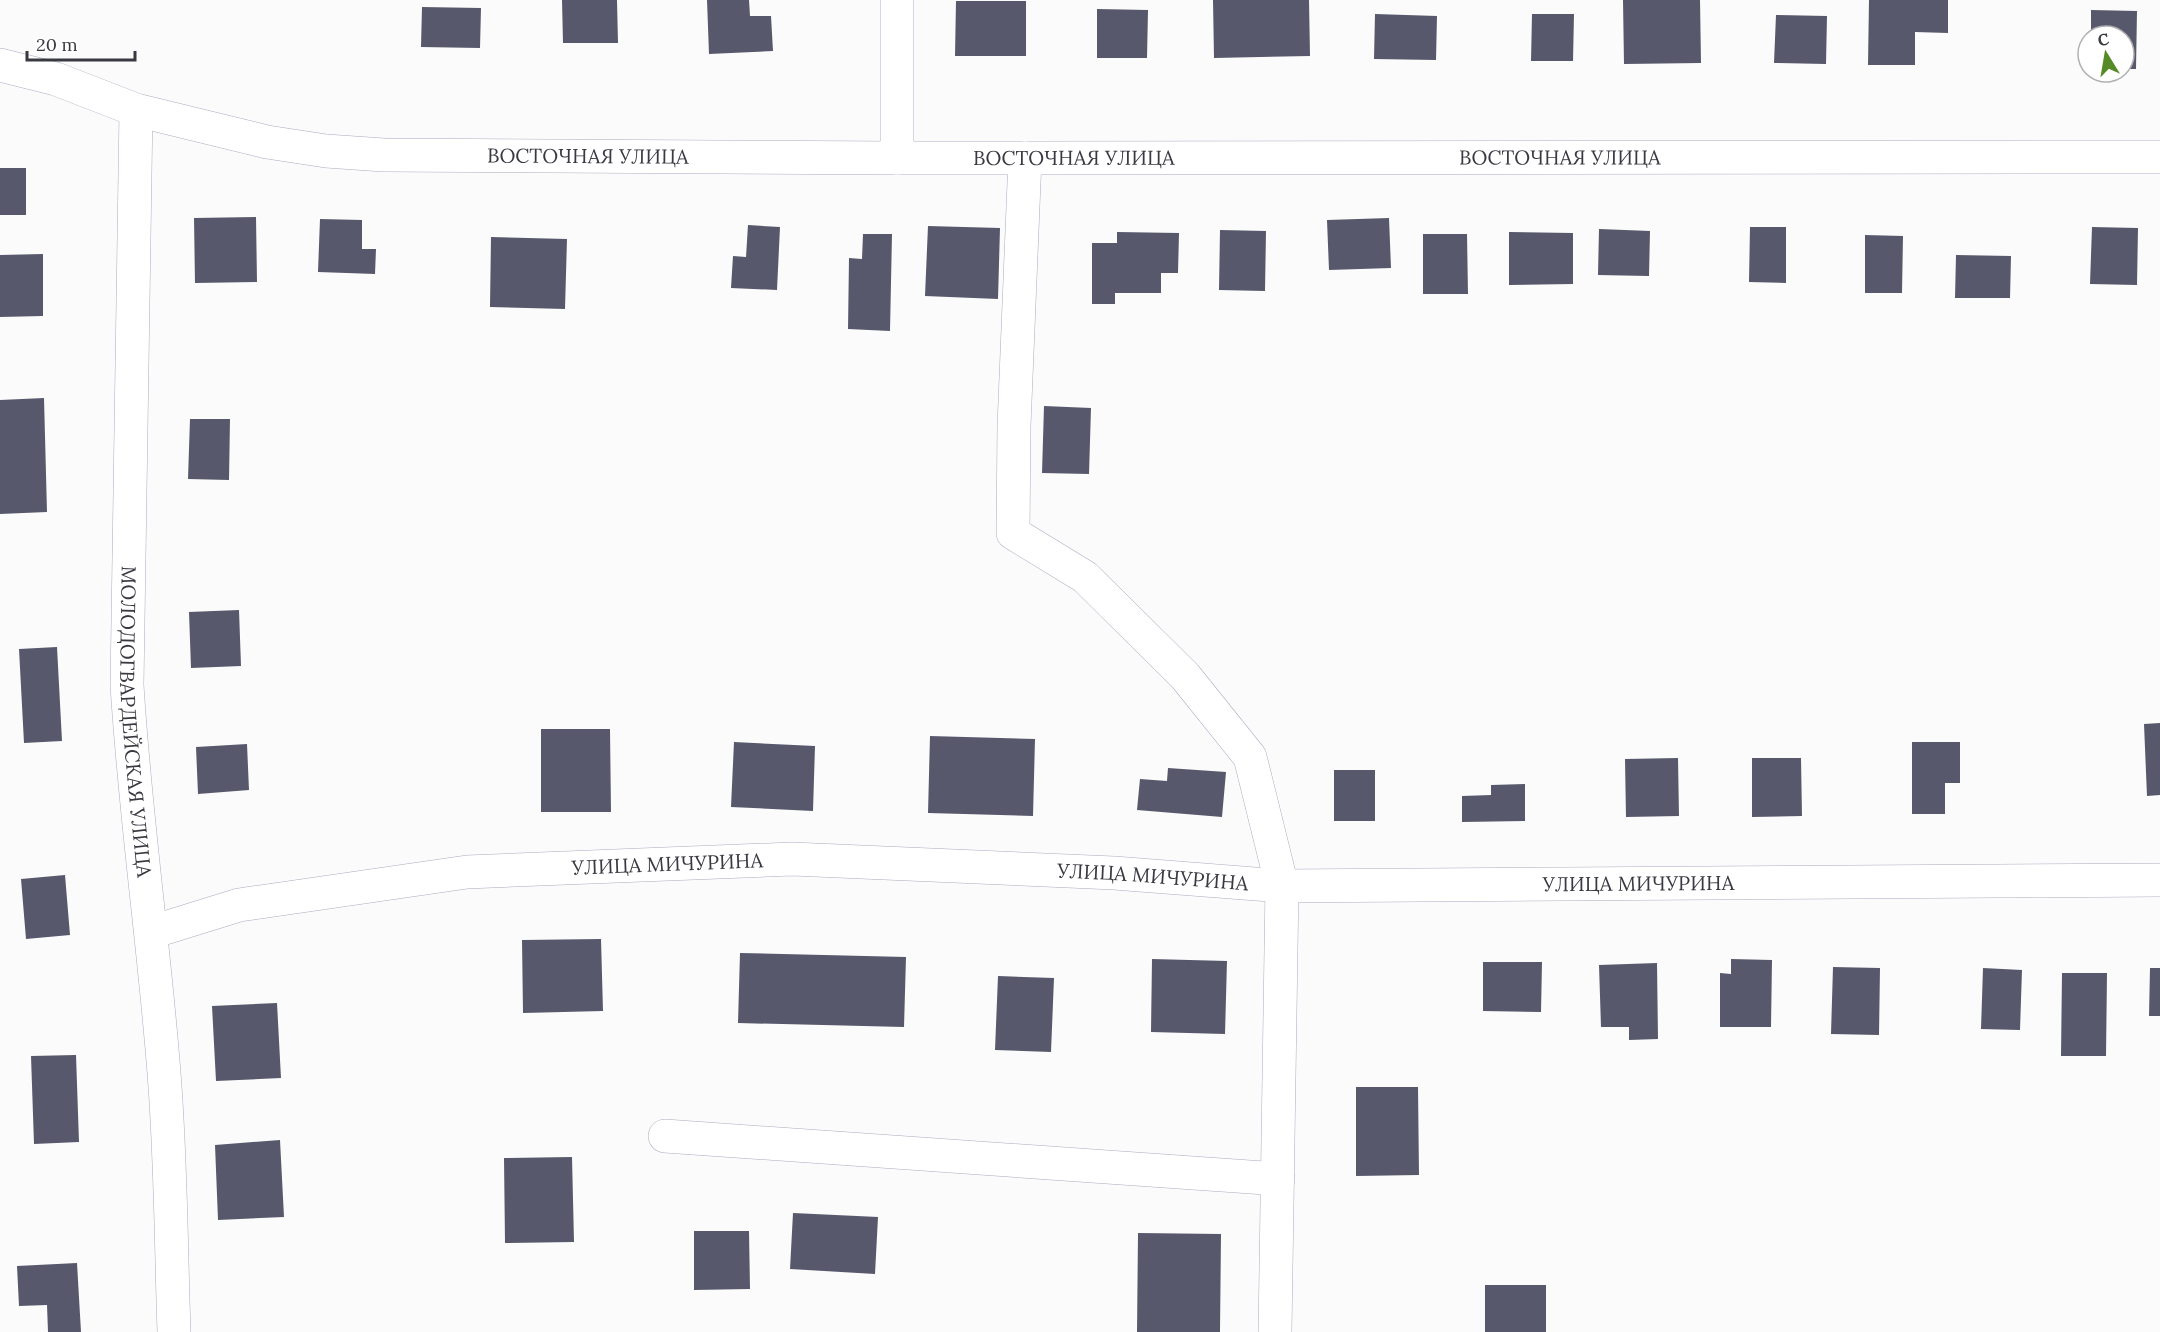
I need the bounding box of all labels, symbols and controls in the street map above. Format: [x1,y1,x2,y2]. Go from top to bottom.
scale bar [27,24,135,62]
north arrow [2076,24,2136,84]
text: С [2096,28,2110,50]
text: 20 m [36,33,78,56]
street label: ВОСТОЧНАЯ УЛИЦА [487,143,689,169]
street label: ВОСТОЧНАЯ УЛИЦА [1459,144,1661,170]
street label: ВОСТОЧНАЯ УЛИЦА [973,145,1175,170]
street label: МОЛОДОГВАРДЕЙСКАЯ УЛИЦА [115,566,157,879]
street label: УЛИЦА МИЧУРИНА [570,847,764,880]
street label: УЛИЦА МИЧУРИНА [1056,858,1250,895]
street label: УЛИЦА МИЧУРИНА [1542,870,1735,896]

